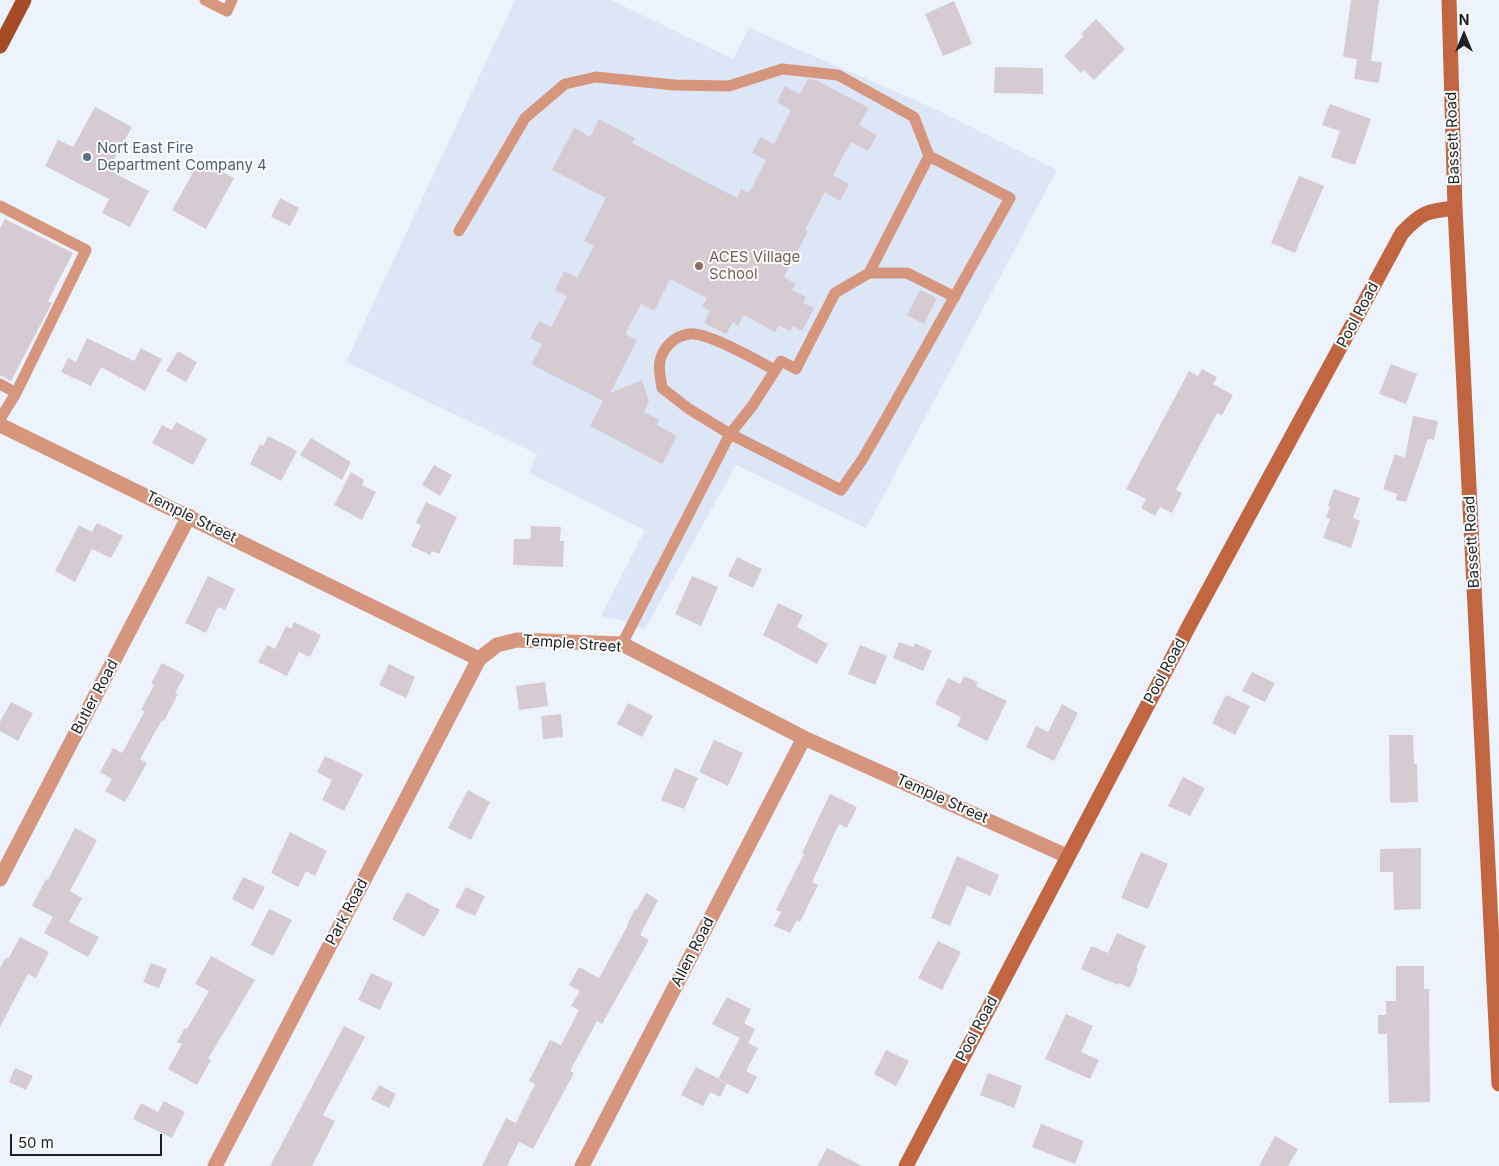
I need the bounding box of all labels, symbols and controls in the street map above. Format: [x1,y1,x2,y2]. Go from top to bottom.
north arrow [1439,10,1489,60]
text: N [1459,11,1469,28]
street label: Bassett Road [1442,91,1464,185]
place label: Nort East Fire Department Company 4 [97,139,267,174]
marker: Nort East Fire Department Company 4 [81,151,93,163]
place label: ACES Village School [709,248,800,283]
marker: ACES Village School [693,260,705,272]
street label: Pool Road [1333,279,1383,351]
street label: Temple Street [143,487,239,547]
street label: Bassett Road [1461,495,1483,589]
street label: Temple Street [522,632,622,656]
street label: Pool Road [1140,635,1190,707]
street label: Butler Road [68,657,122,737]
street label: Temple Street [893,771,991,827]
street label: Park Road [322,876,372,948]
street label: Allen Road [668,914,718,990]
street label: Pool Road [952,993,1002,1065]
scale bar [12,1124,165,1156]
text: 50 m [18,1133,54,1152]

